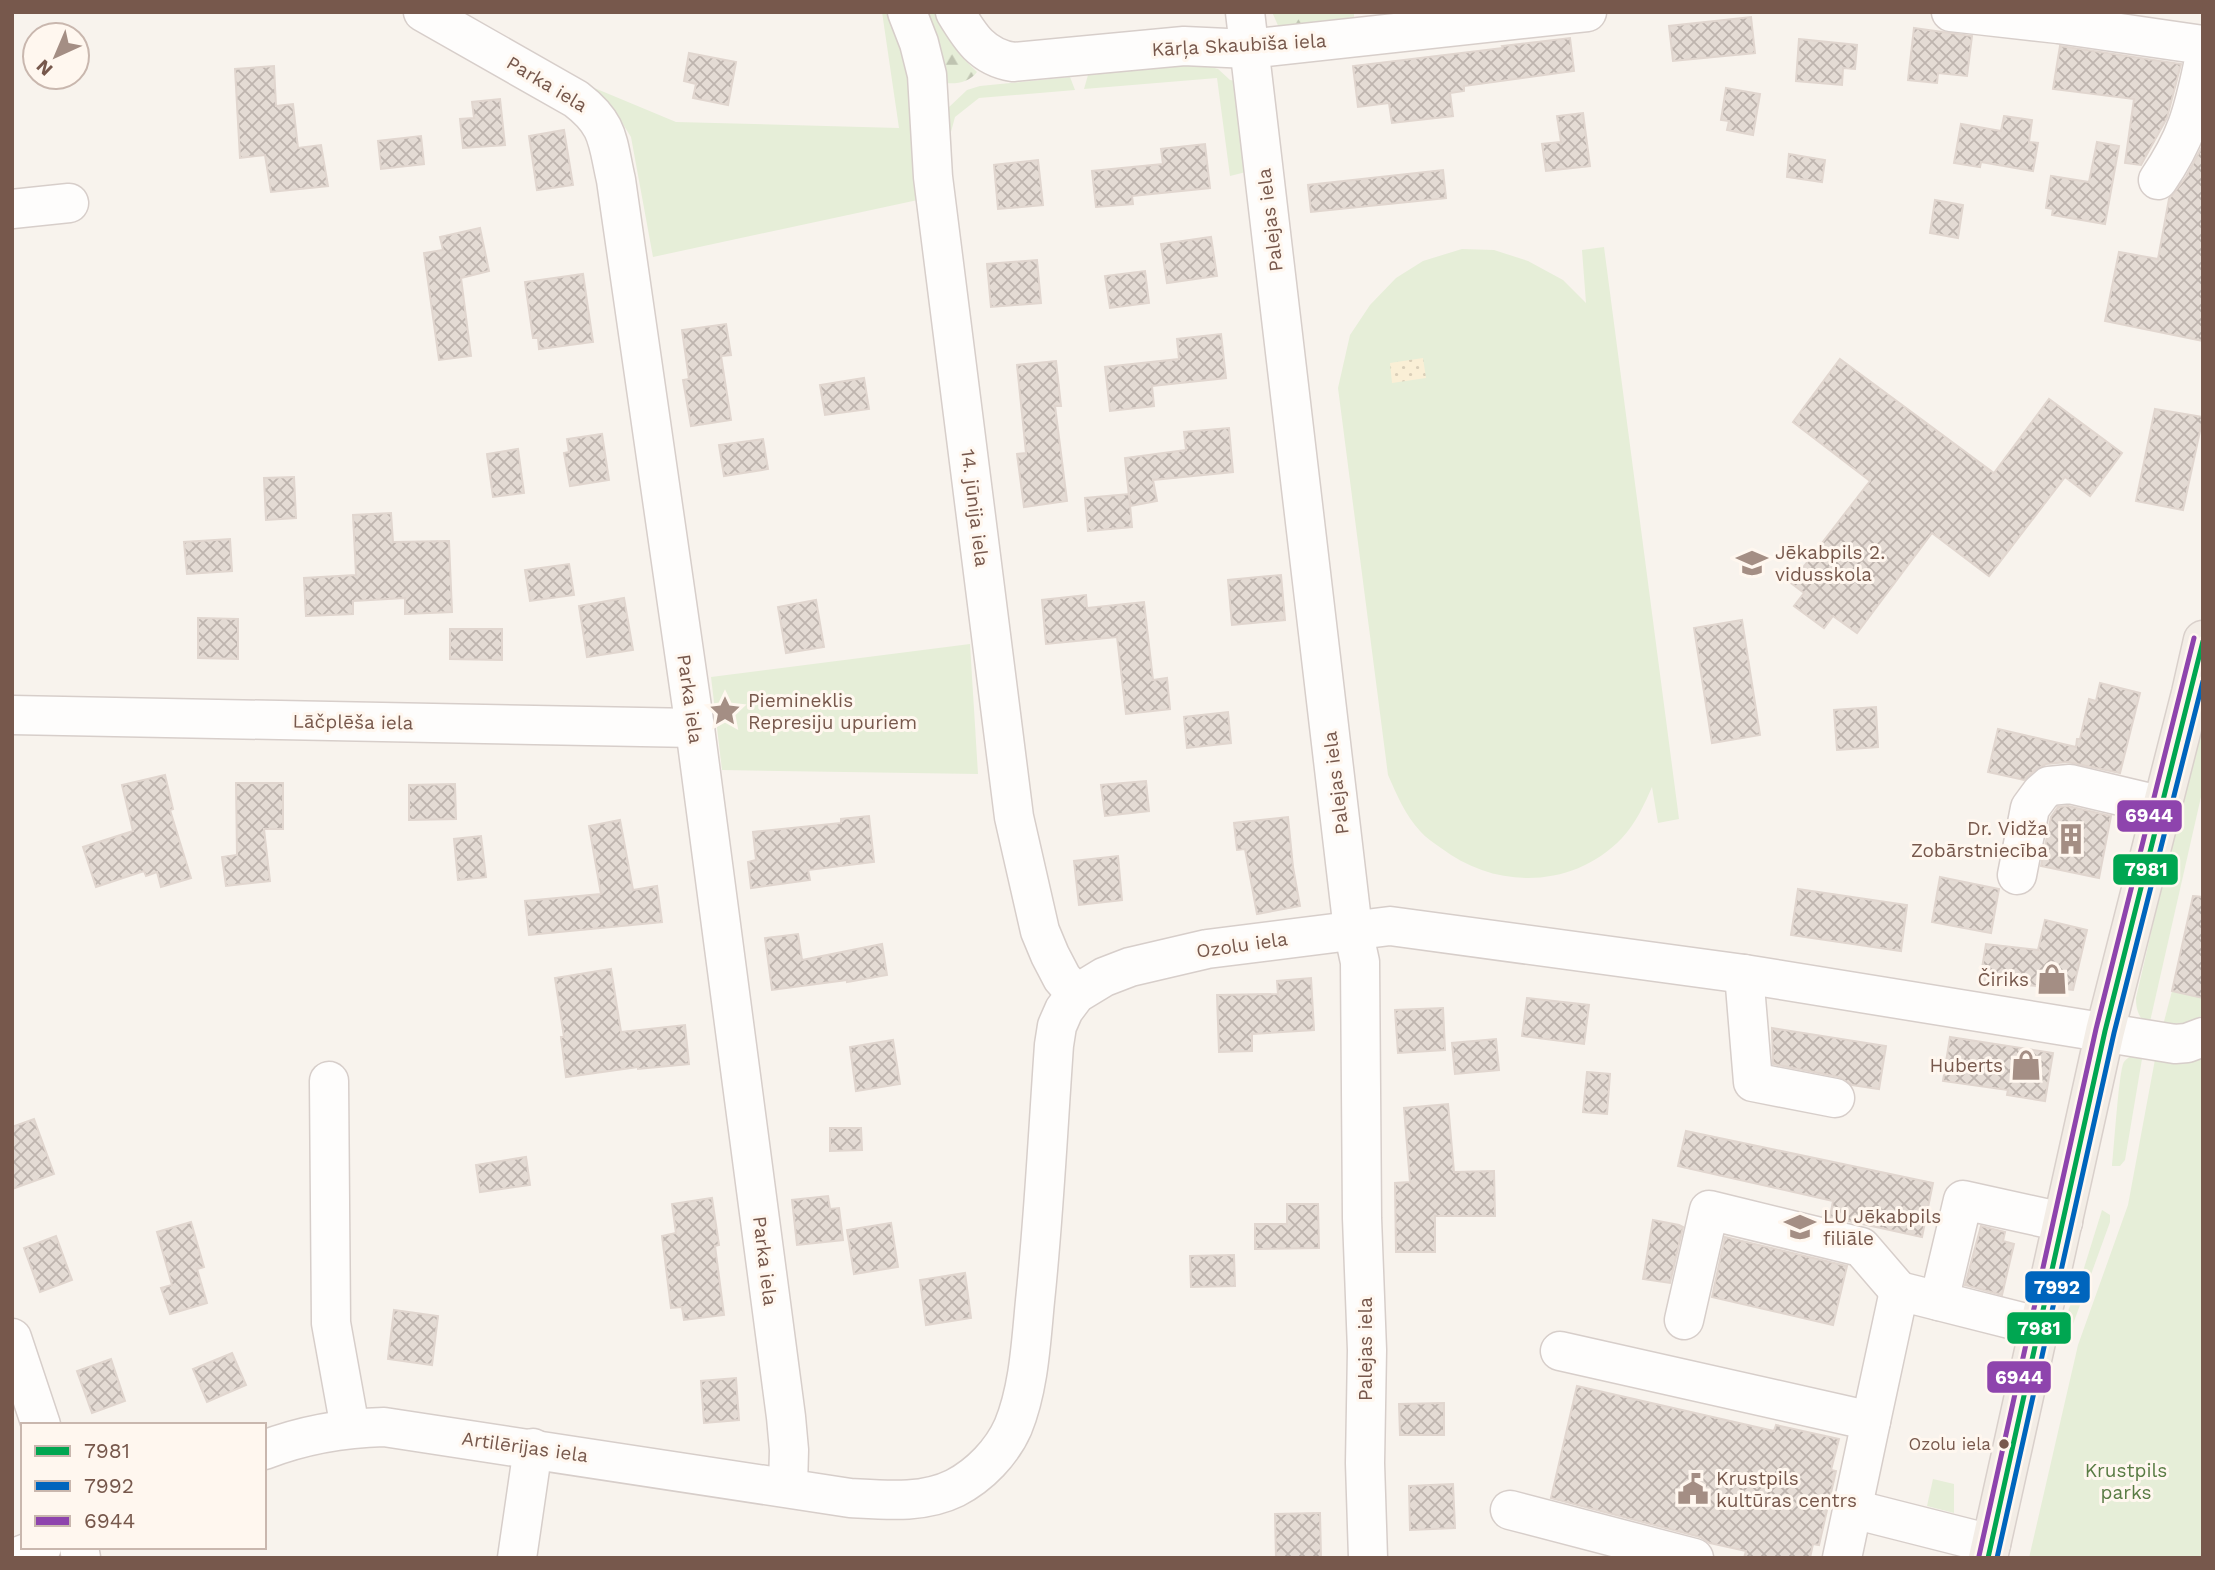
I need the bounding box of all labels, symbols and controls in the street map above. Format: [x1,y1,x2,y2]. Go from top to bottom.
north arrow [21,21,91,91]
street label: Kārļa Skaubīša iela [1151,29,1327,61]
street label: Parka iela [502,51,592,117]
text: N [31,55,58,81]
street label: Palejas iela [1252,167,1288,273]
street label: 14. jūnija iela [956,448,994,568]
place label: Jēkabpils 2. vidusskola [1775,541,1885,586]
school or university icon: Jēkabpils 2. vidusskola [1735,546,1769,580]
street label: Parka iela [672,653,708,745]
place label: Piemineklis Represiju upuriem [748,689,917,734]
place icon: Piemineklis Represiju upuriem [708,694,742,728]
street label: Lāčplēša iela [292,709,414,735]
street label: Palejas iela [1318,730,1354,836]
line badge: 6944 [2116,799,2183,833]
text: 6944 [2125,804,2173,827]
place label: Dr. Vidža Zobārstniecība [1911,817,2048,862]
building icon: Dr. Vidža Zobārstniecība [2054,822,2088,856]
line badge: 7981 [2112,853,2179,886]
text: 7981 [2124,858,2168,881]
street label: Ozolu iela [1195,927,1289,963]
shop icon: Čiriks [2035,962,2069,996]
place label: Čiriks [1978,968,2029,991]
shop icon: Huberts [2009,1048,2043,1082]
place label: Huberts [1929,1054,2003,1077]
place label: LU Jēkabpils filiāle [1823,1205,1941,1250]
school or university icon: LU Jēkabpils filiāle [1783,1210,1817,1244]
street label: Parka iela [748,1215,782,1307]
line badge: 7992 [2024,1270,2091,1304]
text: 7992 [2034,1276,2080,1299]
street label: Palejas iela [1354,1297,1377,1401]
line badge: 7981 [2006,1311,2072,1345]
text: 7981 [2017,1317,2061,1340]
line badge: 6944 [1986,1360,2052,1394]
text: 6944 [1995,1366,2043,1389]
legend [21,1423,266,1549]
street label: Artilērijas iela [460,1427,590,1467]
place label: Ozolu iela [1909,1434,1991,1454]
marker: Ozolu iela [1997,1437,2011,1451]
text: 7981 [84,1438,130,1463]
park label: Krustpils parks [2085,1459,2167,1504]
place label: Krustpils kultūras centrs [1716,1467,1857,1512]
public building icon: Krustpils kultūras centrs [1676,1472,1710,1506]
text: 7992 [84,1473,134,1498]
text: 6944 [84,1508,135,1533]

